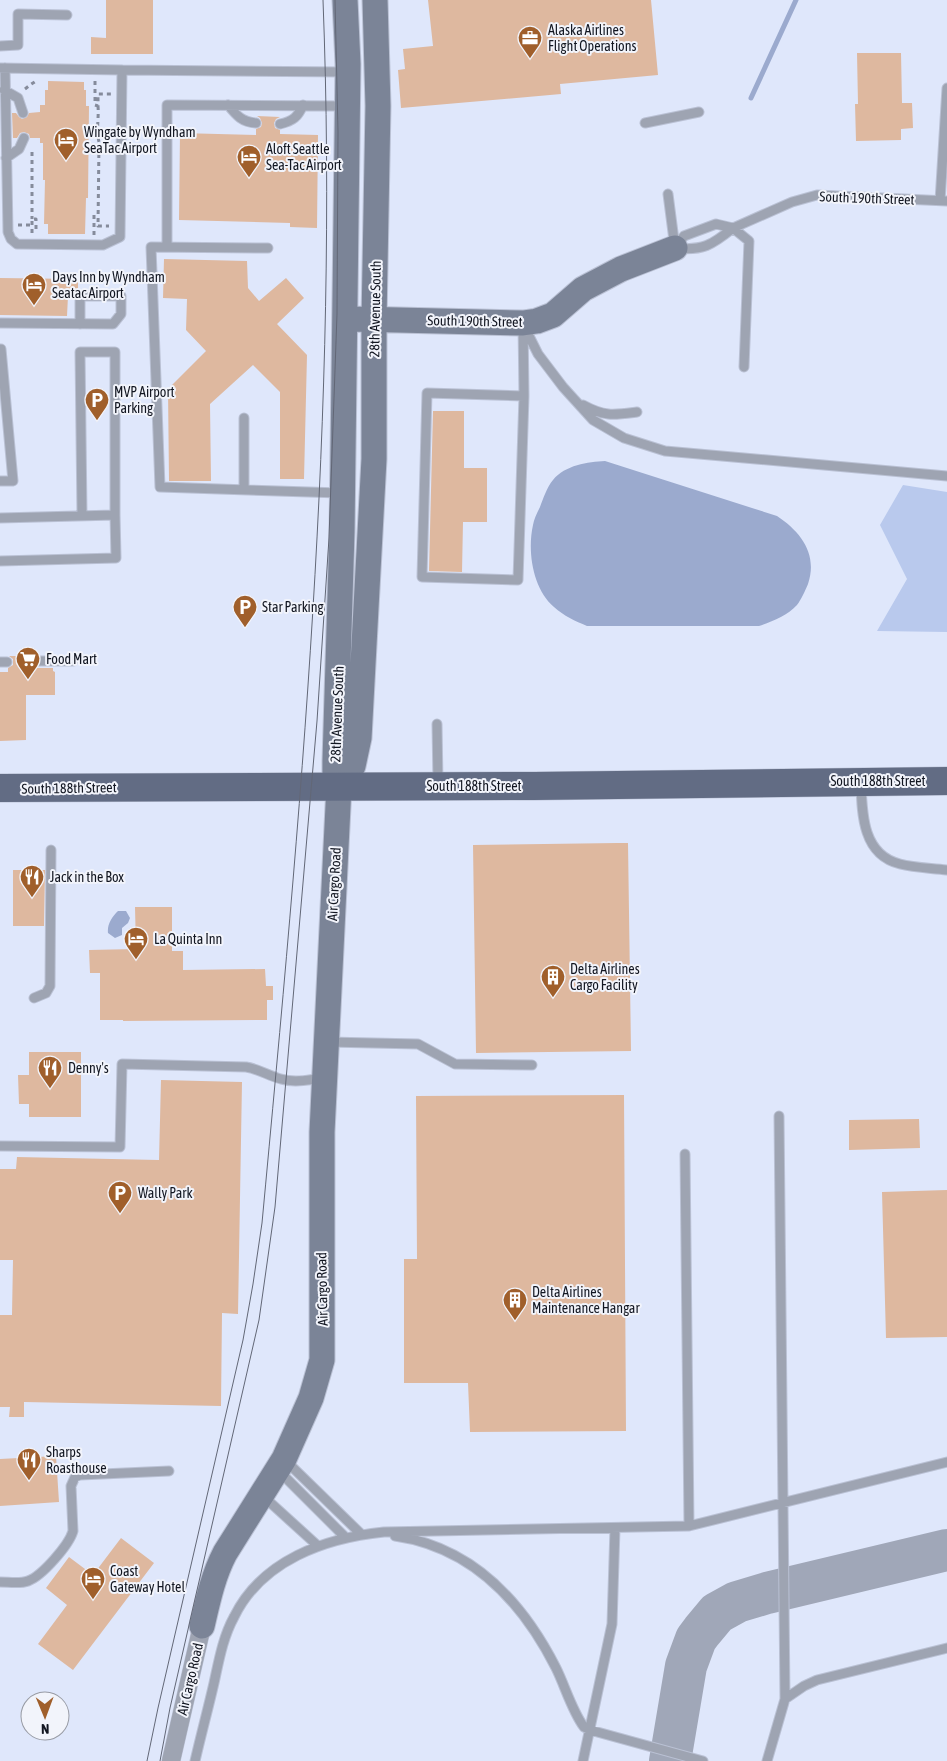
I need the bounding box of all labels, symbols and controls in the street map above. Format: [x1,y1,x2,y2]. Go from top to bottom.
place label: Alaska Airlines Flight Operations [548,22,636,54]
office icon: Alaska Airlines Flight Operations [517,25,543,59]
place label: Wingate by Wyndham SeaTac Airport [84,124,195,156]
hotel icon: Wingate by Wyndham SeaTac Airport [53,127,79,161]
place label: Aloft Seattle Sea-Tac Airport [266,141,342,173]
hotel icon: Aloft Seattle Sea-Tac Airport [236,144,262,178]
street label: South 190th Street [819,188,915,208]
street label: 28th Avenue South [366,261,384,357]
place label: Days Inn by Wyndham Seatac Airport [52,269,165,301]
hotel icon: Days Inn by Wyndham Seatac Airport [21,272,47,306]
street label: South 190th Street [427,312,523,330]
place label: MVP Airport Parking [114,384,174,416]
parking icon: MVP Airport Parking [84,387,110,421]
parking icon: Star Parking [232,594,258,628]
place label: Star Parking [262,599,323,615]
supermarket icon: Food Mart [15,646,41,680]
place label: Food Mart [46,651,97,667]
street label: 28th Avenue South [327,665,347,763]
street label: South 188th Street [830,773,926,789]
street label: South 188th Street [426,778,522,794]
street label: South 188th Street [21,779,117,797]
street label: Air Cargo Road [324,847,344,921]
restaurant icon: Jack in the Box [19,864,45,898]
place label: Jack in the Box [50,869,124,885]
hotel icon: La Quinta Inn [123,926,149,960]
place label: La Quinta Inn [154,931,222,947]
place label: Delta Airlines Cargo Facility [570,961,640,993]
building icon: Delta Airlines Cargo Facility [540,964,566,998]
restaurant icon: Denny's [37,1055,63,1089]
place label: Denny's [68,1060,109,1076]
parking icon: Wally Park [107,1180,133,1214]
place label: Wally Park [138,1185,193,1201]
street label: Air Cargo Road [313,1252,331,1326]
place label: Delta Airlines Maintenance Hangar [532,1284,640,1316]
building icon: Delta Airlines Maintenance Hangar [502,1287,528,1321]
place label: Sharps Roasthouse [46,1444,107,1476]
restaurant icon: Sharps Roasthouse [16,1447,42,1481]
place label: Coast Gateway Hotel [110,1563,185,1595]
hotel icon: Coast Gateway Hotel [80,1566,106,1600]
street label: Air Cargo Road [174,1641,206,1717]
north arrow [20,1691,70,1741]
text: N [41,1721,49,1737]

